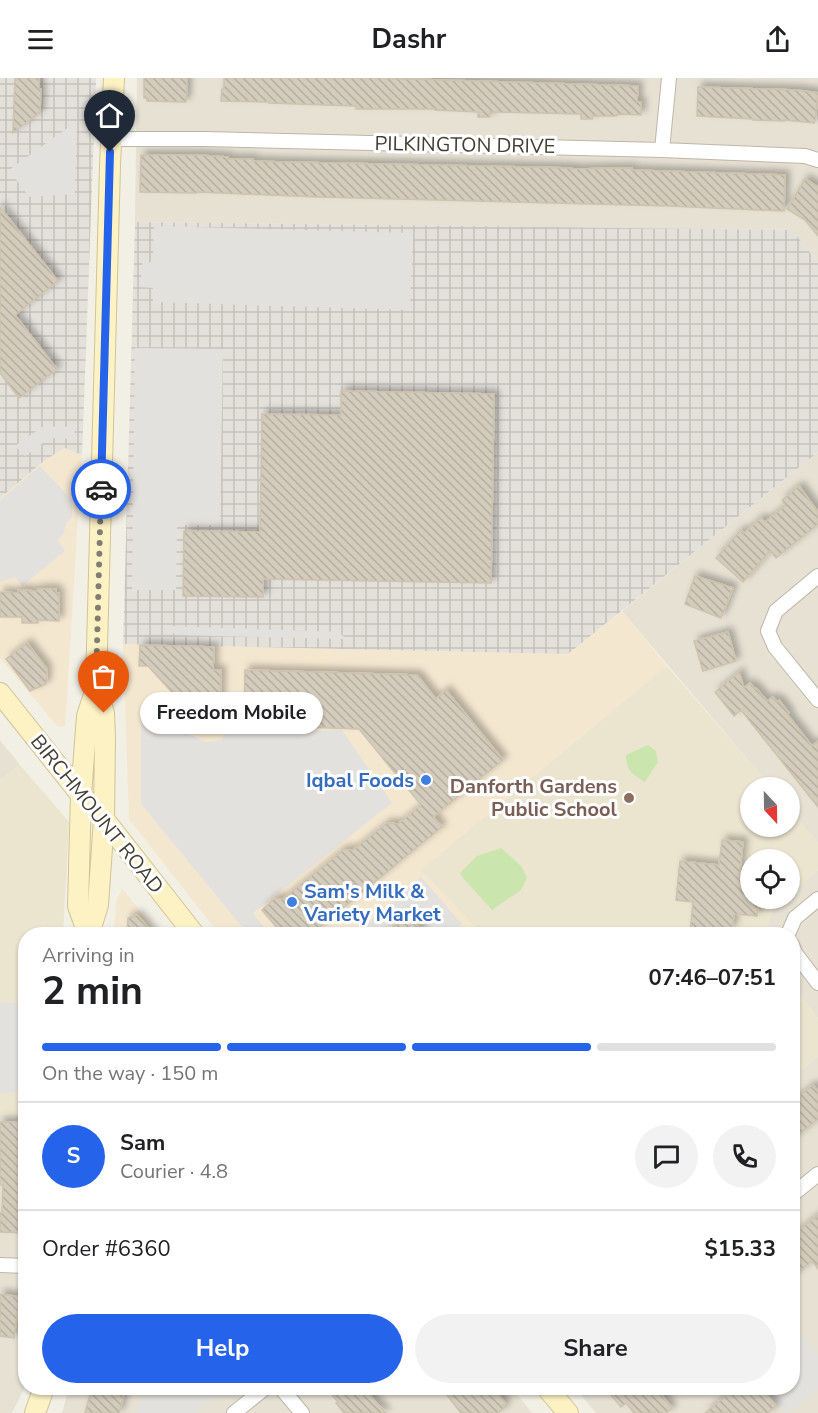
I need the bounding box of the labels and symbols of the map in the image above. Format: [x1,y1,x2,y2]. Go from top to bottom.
pin [84,90,135,152]
street label: PILKINGTON DRIVE [374,130,556,160]
courier [71,459,131,519]
pin [78,651,129,713]
callout: Freedom Mobile [140,692,323,734]
street label: BIRCHMOUNT ROAD [24,729,170,899]
place label: Iqbal Foods [306,767,414,794]
marker: Iqbal Foods [419,773,433,787]
place label: Danforth Gardens Public School [450,773,618,823]
north arrow [740,777,800,837]
marker: Danforth Gardens Public School [622,791,636,805]
place label: Sam's Milk & Variety Market [303,878,441,928]
marker: Sam's Milk & Variety Market [285,895,299,909]

